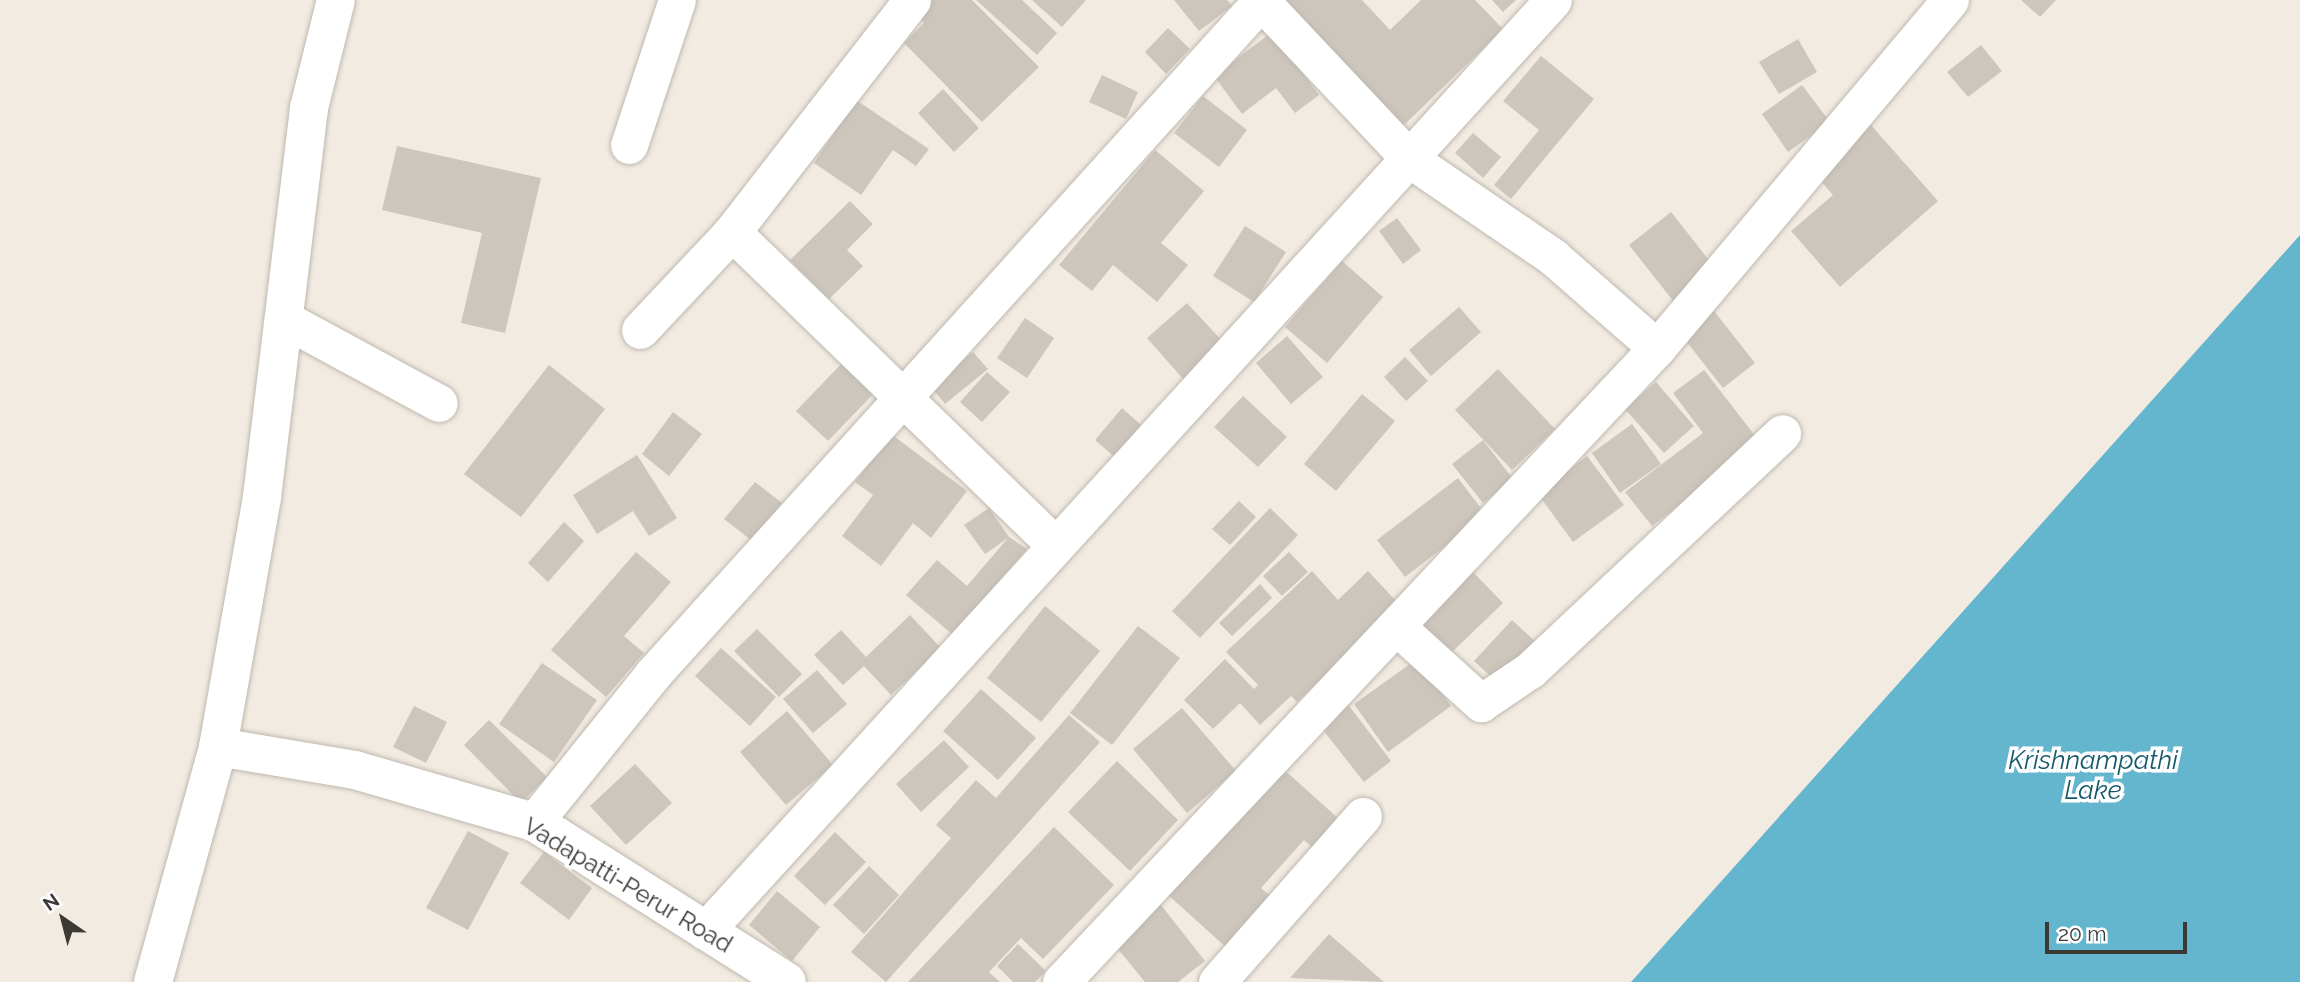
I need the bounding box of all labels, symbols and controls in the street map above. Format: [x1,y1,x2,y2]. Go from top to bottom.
water label: Krishnampathi Lake [2008,745,2178,806]
street label: Vadapatti-Perur Road [518,811,738,959]
north arrow [28,884,98,954]
text: N [39,889,63,915]
scale bar [2048,908,2190,952]
text: 20 m [2058,921,2106,946]

